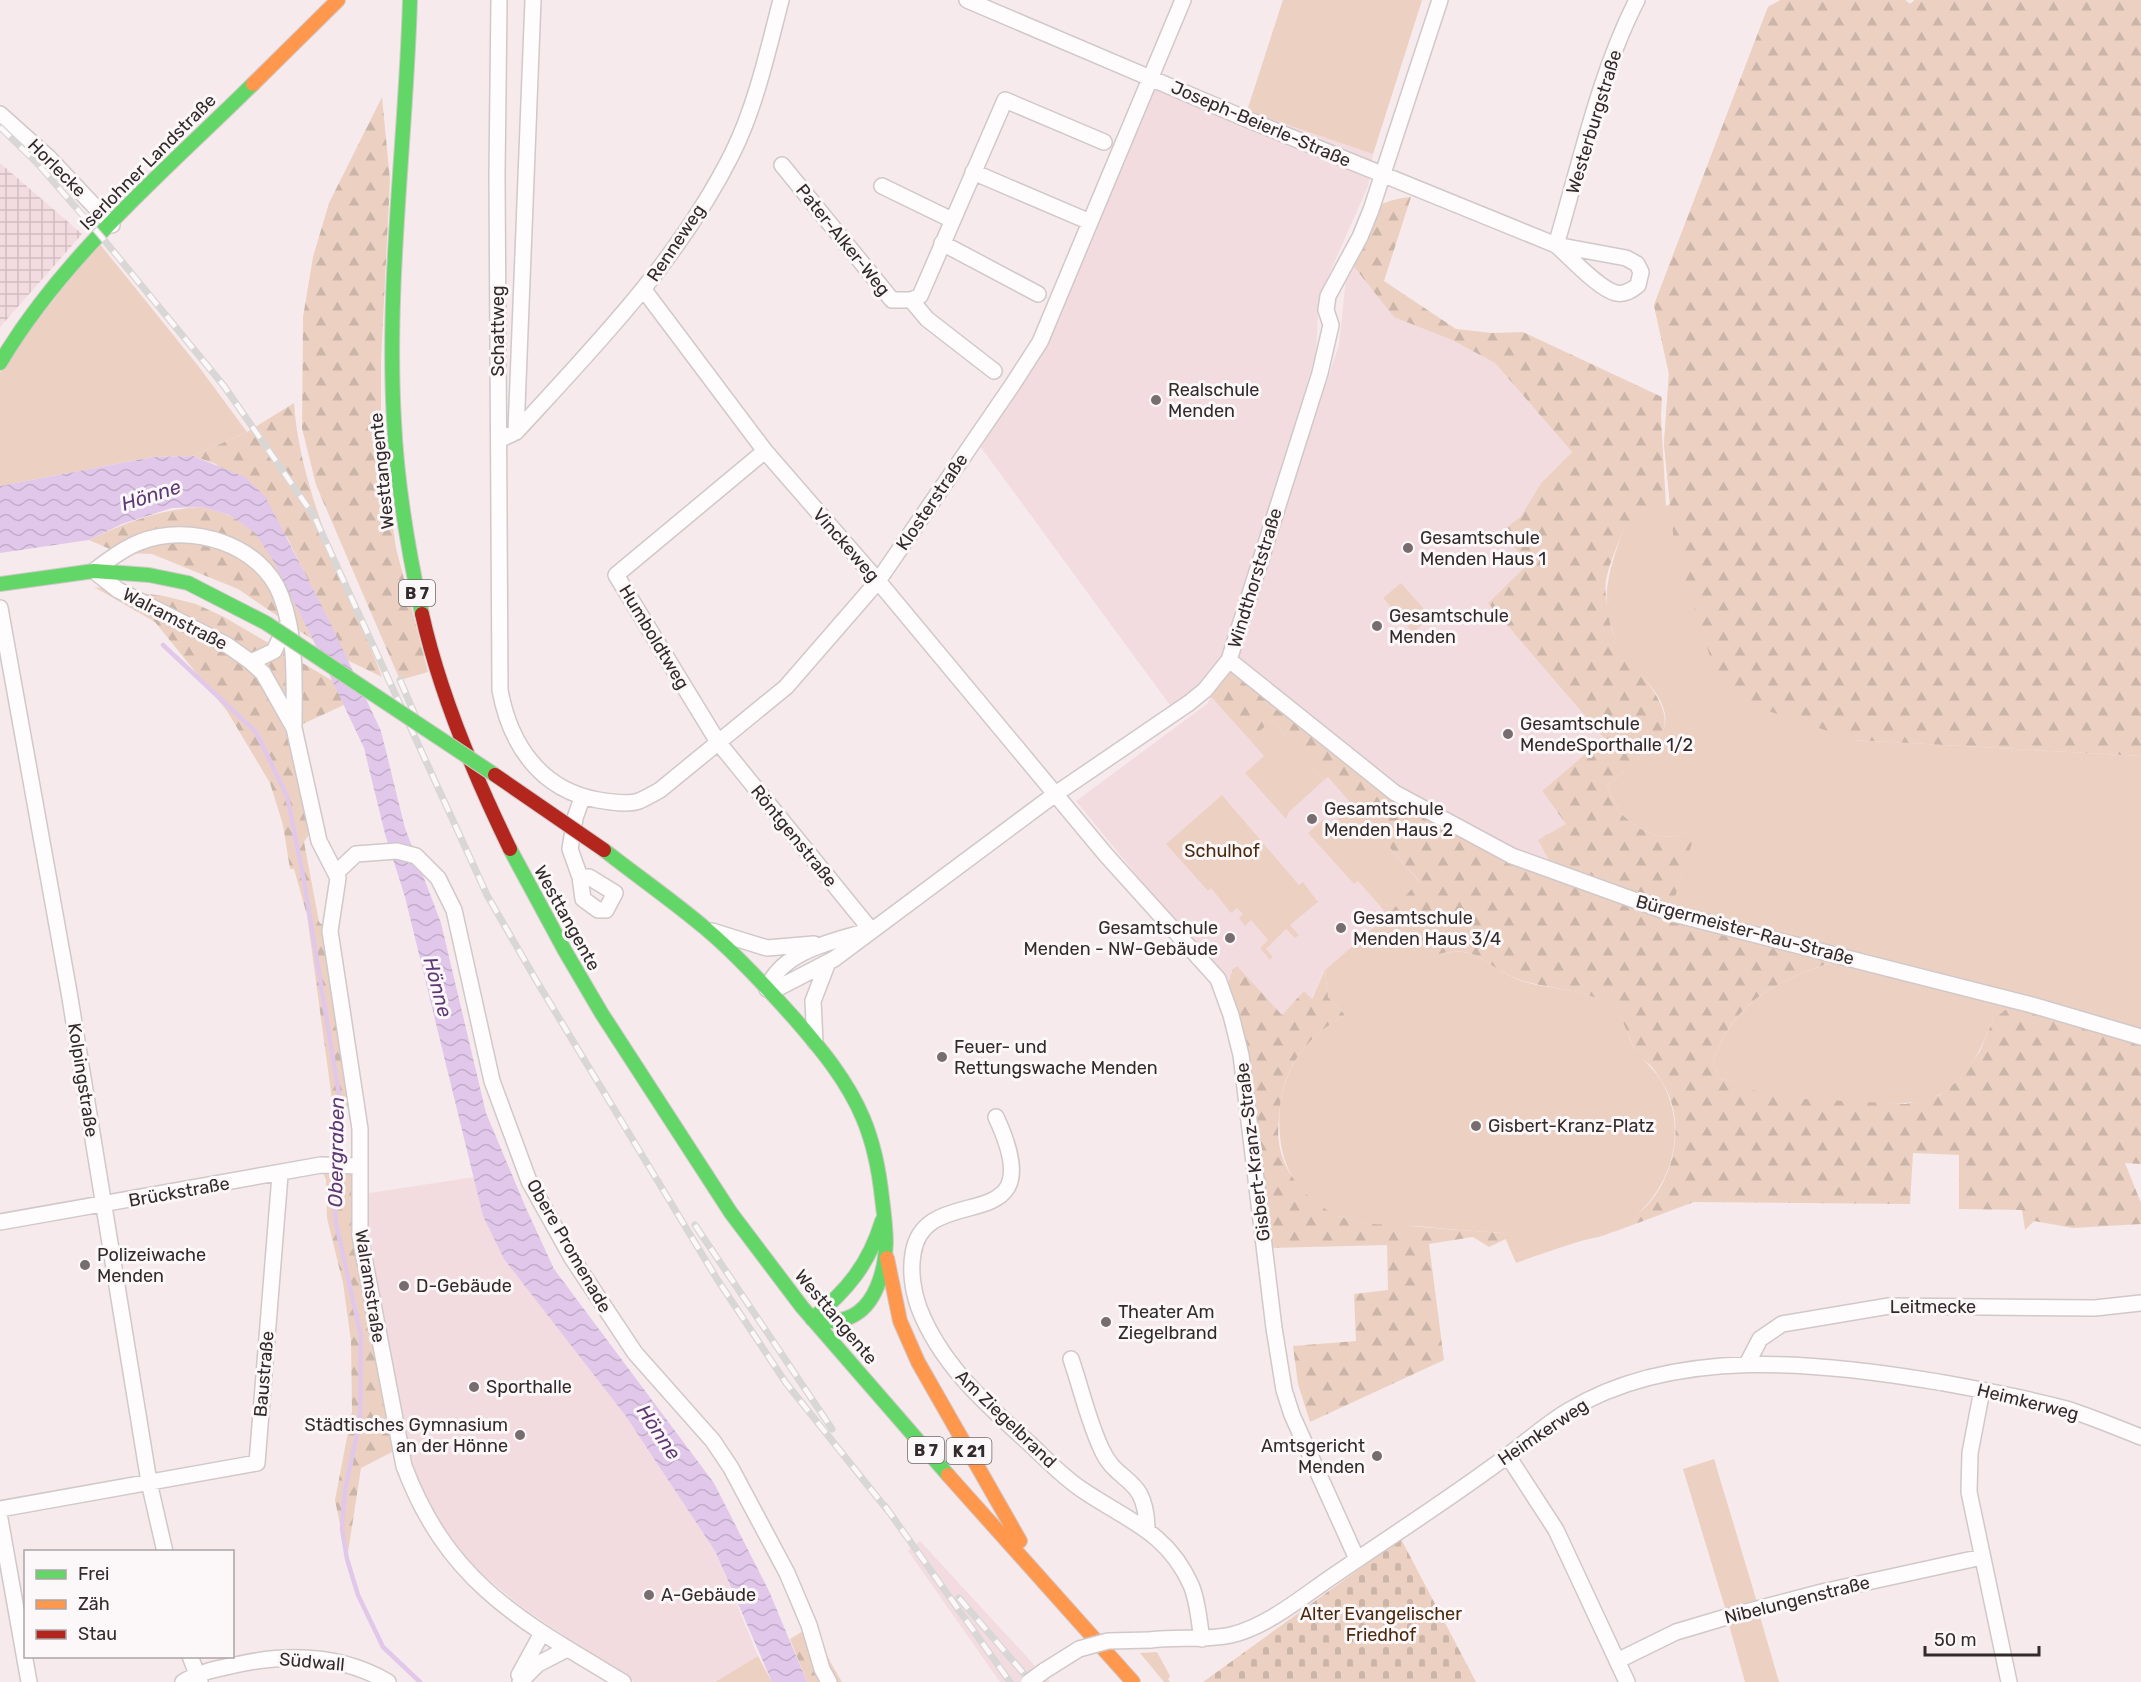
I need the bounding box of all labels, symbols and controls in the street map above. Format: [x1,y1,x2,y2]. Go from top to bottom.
street label: Westerburgstraße [1562,47,1626,197]
street label: Joseph-Beierle-Straße [1168,76,1354,172]
street label: Iserlohner Landstraße [75,89,221,235]
street label: Horlecke [23,134,91,202]
street label: Pater-Alker-Weg [791,180,895,300]
street label: Renneweg [642,200,710,286]
street label: Schattweg [487,285,509,377]
place label: Realschule Menden [1168,379,1259,422]
marker: Realschule Menden [1149,393,1163,407]
street label: Westtangente [365,412,399,530]
street label: Klosterstraße [892,449,972,555]
water label: Hönne [118,474,184,516]
street label: Vinckeweg [808,504,884,586]
street label: Windthorststraße [1223,505,1287,651]
place label: Gesamtschule Menden Haus 1 [1420,527,1546,570]
marker: Gesamtschule Menden Haus 1 [1401,541,1415,555]
road number: B 7 [399,580,435,606]
street label: Humboldtweg [614,581,694,693]
street label: Walramstraße [119,583,231,655]
place label: Gesamtschule Menden [1389,605,1509,648]
marker: Gesamtschule Menden [1370,619,1384,633]
place label: Gesamtschule MendeSporthalle 1/2 [1520,713,1693,756]
marker: Gesamtschule MendeSporthalle 1/2 [1501,727,1515,741]
street label: Röntgenstraße [746,780,842,892]
place label: Gesamtschule Menden Haus 2 [1324,798,1453,841]
marker: Gesamtschule Menden Haus 2 [1305,812,1319,826]
park label: Schulhof [1184,840,1260,862]
street label: Westtangente [529,862,605,974]
street label: Bürgermeister-Rau-Straße [1633,890,1857,970]
place label: Gesamtschule Menden Haus 3/4 [1353,907,1501,950]
place label: Gesamtschule Menden - NW-Gebäude [1024,917,1218,960]
marker: Gesamtschule Menden Haus 3/4 [1334,921,1348,935]
marker: Gesamtschule Menden - NW-Gebäude [1223,931,1237,945]
water label: Hönne [418,954,458,1020]
street label: Kolpingstraße [63,1021,103,1139]
place label: Feuer- und Rettungswache Menden [954,1036,1158,1079]
marker: Feuer- und Rettungswache Menden [935,1050,949,1064]
street label: Gisbert-Kranz-Straße [1231,1061,1275,1243]
water label: Obergraben [323,1097,349,1207]
place label: Gisbert-Kranz-Platz [1488,1115,1655,1137]
marker: Gisbert-Kranz-Platz [1469,1119,1483,1133]
street label: Brückstraße [127,1172,231,1212]
street label: Obere Promenade [522,1175,616,1317]
street label: Walramstraße [350,1228,390,1344]
place label: Polizeiwache Menden [97,1244,206,1287]
marker: Polizeiwache Menden [78,1258,92,1272]
street label: Westtangente [790,1265,882,1369]
place label: D-Gebäude [416,1275,512,1297]
marker: D-Gebäude [397,1279,411,1293]
street label: Leitmecke [1890,1296,1976,1318]
place label: Theater Am Ziegelbrand [1118,1301,1217,1344]
marker: Theater Am Ziegelbrand [1099,1315,1113,1329]
street label: Baustraße [249,1330,279,1418]
street label: Am Ziegelbrand [951,1365,1061,1473]
place label: Sporthalle [486,1376,572,1398]
street label: Heimkerweg [1975,1379,2081,1425]
marker: Sporthalle [467,1380,481,1394]
street label: Heimkerweg [1494,1394,1592,1470]
water label: Hönne [632,1400,686,1464]
place label: Städtisches Gymnasium an der Hönne [305,1414,508,1457]
marker: Städtisches Gymnasium an der Hönne [513,1428,527,1442]
place label: Amtsgericht Menden [1261,1435,1365,1478]
road number: B 7 [908,1437,944,1463]
road number: K 21 [946,1438,992,1464]
marker: Amtsgericht Menden [1370,1449,1384,1463]
legend [24,1550,234,1658]
text: Frei [78,1563,109,1585]
street label: Nibelungenstraße [1722,1571,1872,1629]
place label: A-Gebäude [661,1584,756,1606]
marker: A-Gebäude [642,1588,656,1602]
text: Zäh [78,1593,110,1615]
park label: Alter Evangelischer Friedhof [1300,1603,1462,1646]
scale bar [1925,1619,2039,1657]
text: Stau [78,1623,117,1645]
text: 50 m [1934,1629,1977,1651]
street label: Südwall [278,1648,346,1676]

